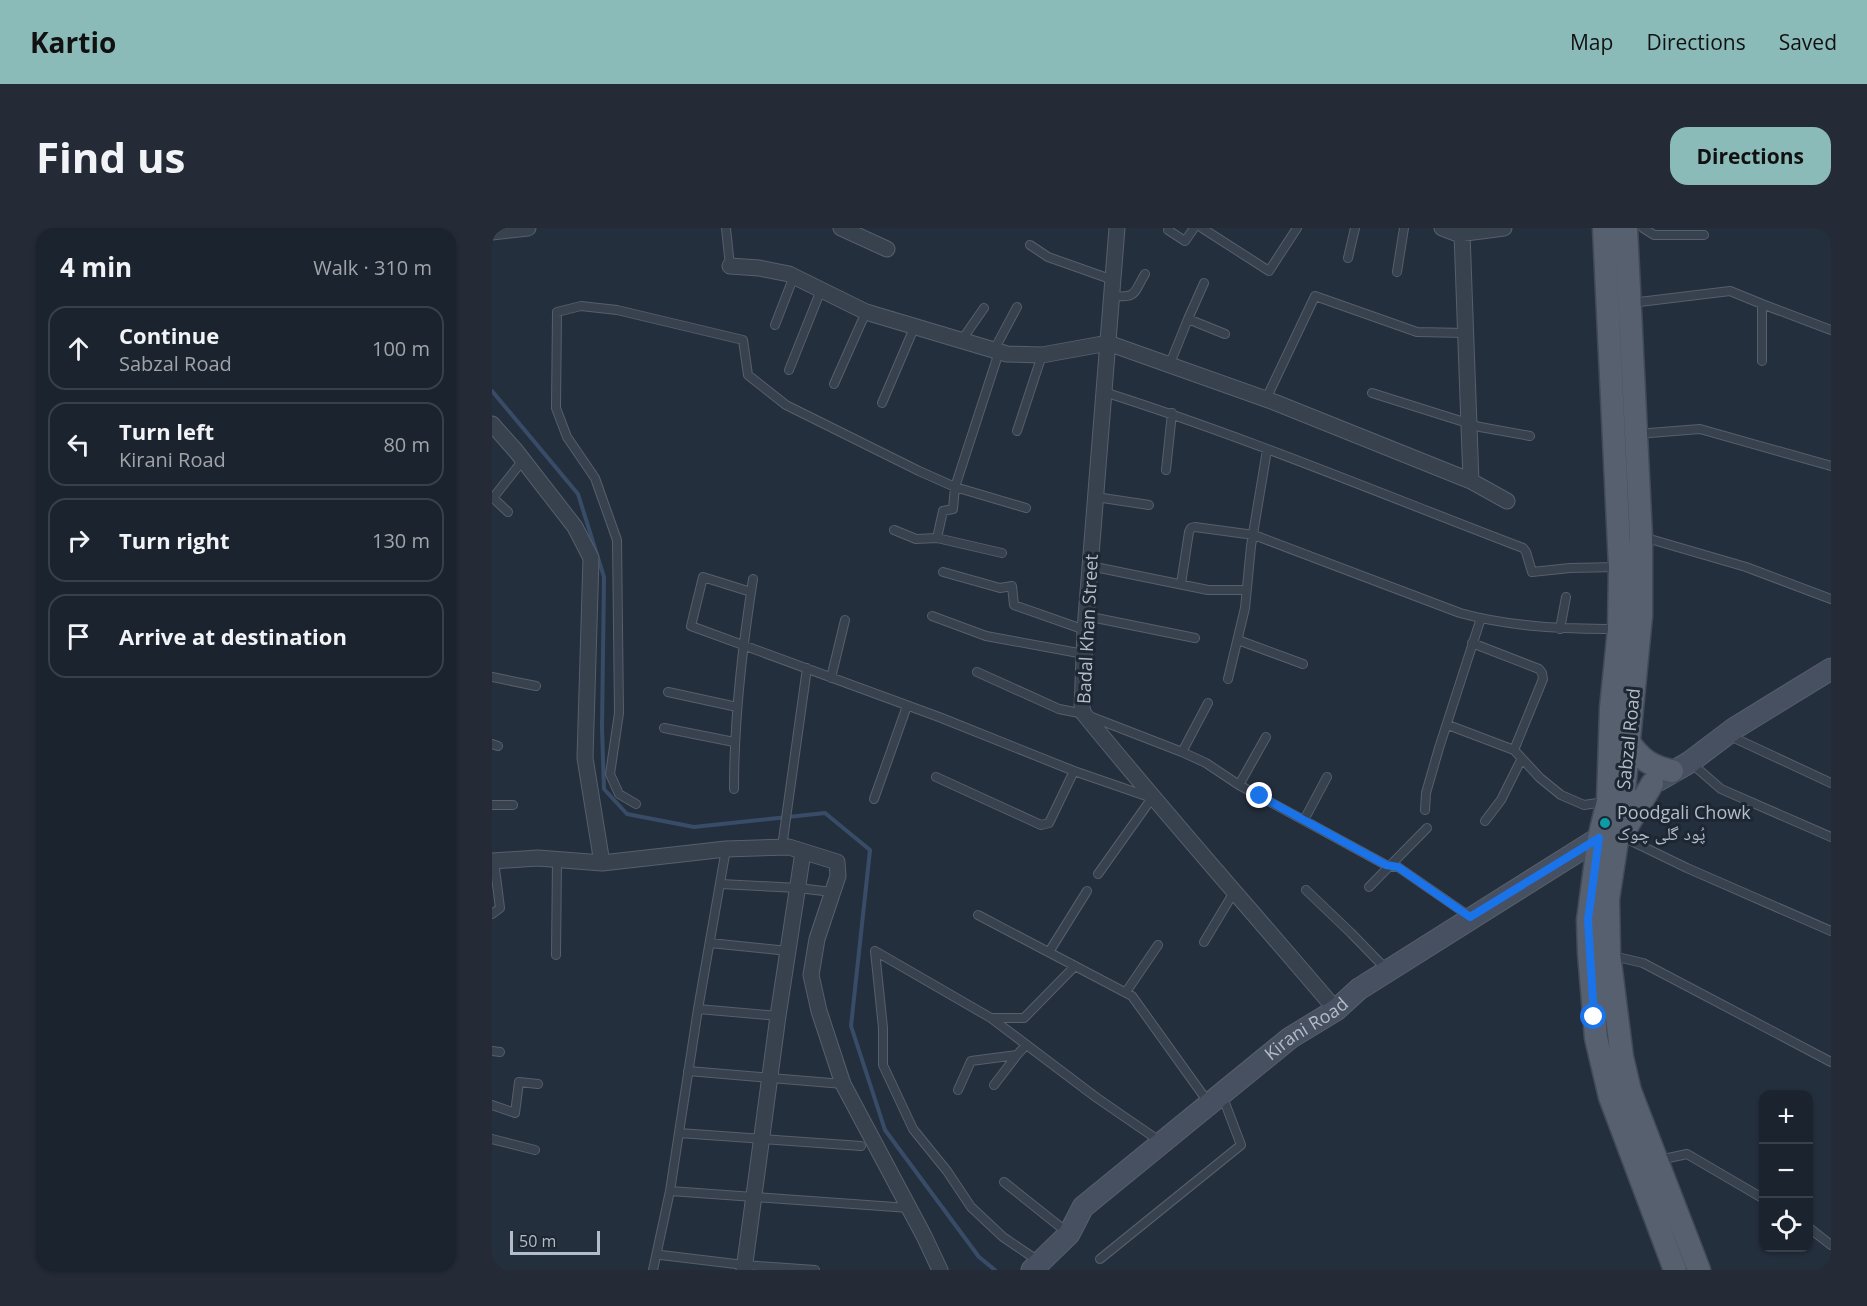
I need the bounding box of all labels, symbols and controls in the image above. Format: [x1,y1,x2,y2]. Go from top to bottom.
text: Kartio [30,23,116,61]
text: Map [1570,28,1613,56]
text: Directions [1646,28,1746,56]
text: Saved [1779,28,1837,56]
button: Directions [1670,127,1831,185]
text: Find us [36,128,185,185]
text: 4 min [60,249,132,285]
text: Walk · 310 m [313,254,432,281]
text: Continue [119,320,219,350]
icon: ahead [62,332,95,365]
text: 100 m [372,335,430,362]
text: Sabzal Road [119,350,232,377]
text: Turn left [119,416,214,446]
icon: left [62,428,95,461]
text: 80 m [383,431,430,458]
text: Kirani Road [119,446,226,473]
icon: right [62,524,95,557]
text: Turn right [119,525,230,555]
text: 130 m [372,527,430,554]
street label: Badal Khan Street [1071,553,1103,704]
icon: arrive [62,620,95,653]
text: Arrive at destination [119,621,347,651]
street label: Sabzal Road [1611,687,1645,791]
route end [1246,782,1272,808]
place label: Poodgali Chowk پُود گلی چوک [1617,800,1751,845]
marker: Poodgali Chowk پُود گلی چوک [1598,816,1612,830]
street label: Kirani Road [1259,992,1353,1065]
route start [1580,1003,1606,1029]
map controls [1759,1090,1813,1252]
button: + [1759,1090,1813,1144]
button: − [1759,1144,1813,1198]
button: locate [1759,1198,1813,1252]
scale bar [510,1228,600,1256]
text: 50 m [519,1230,556,1252]

